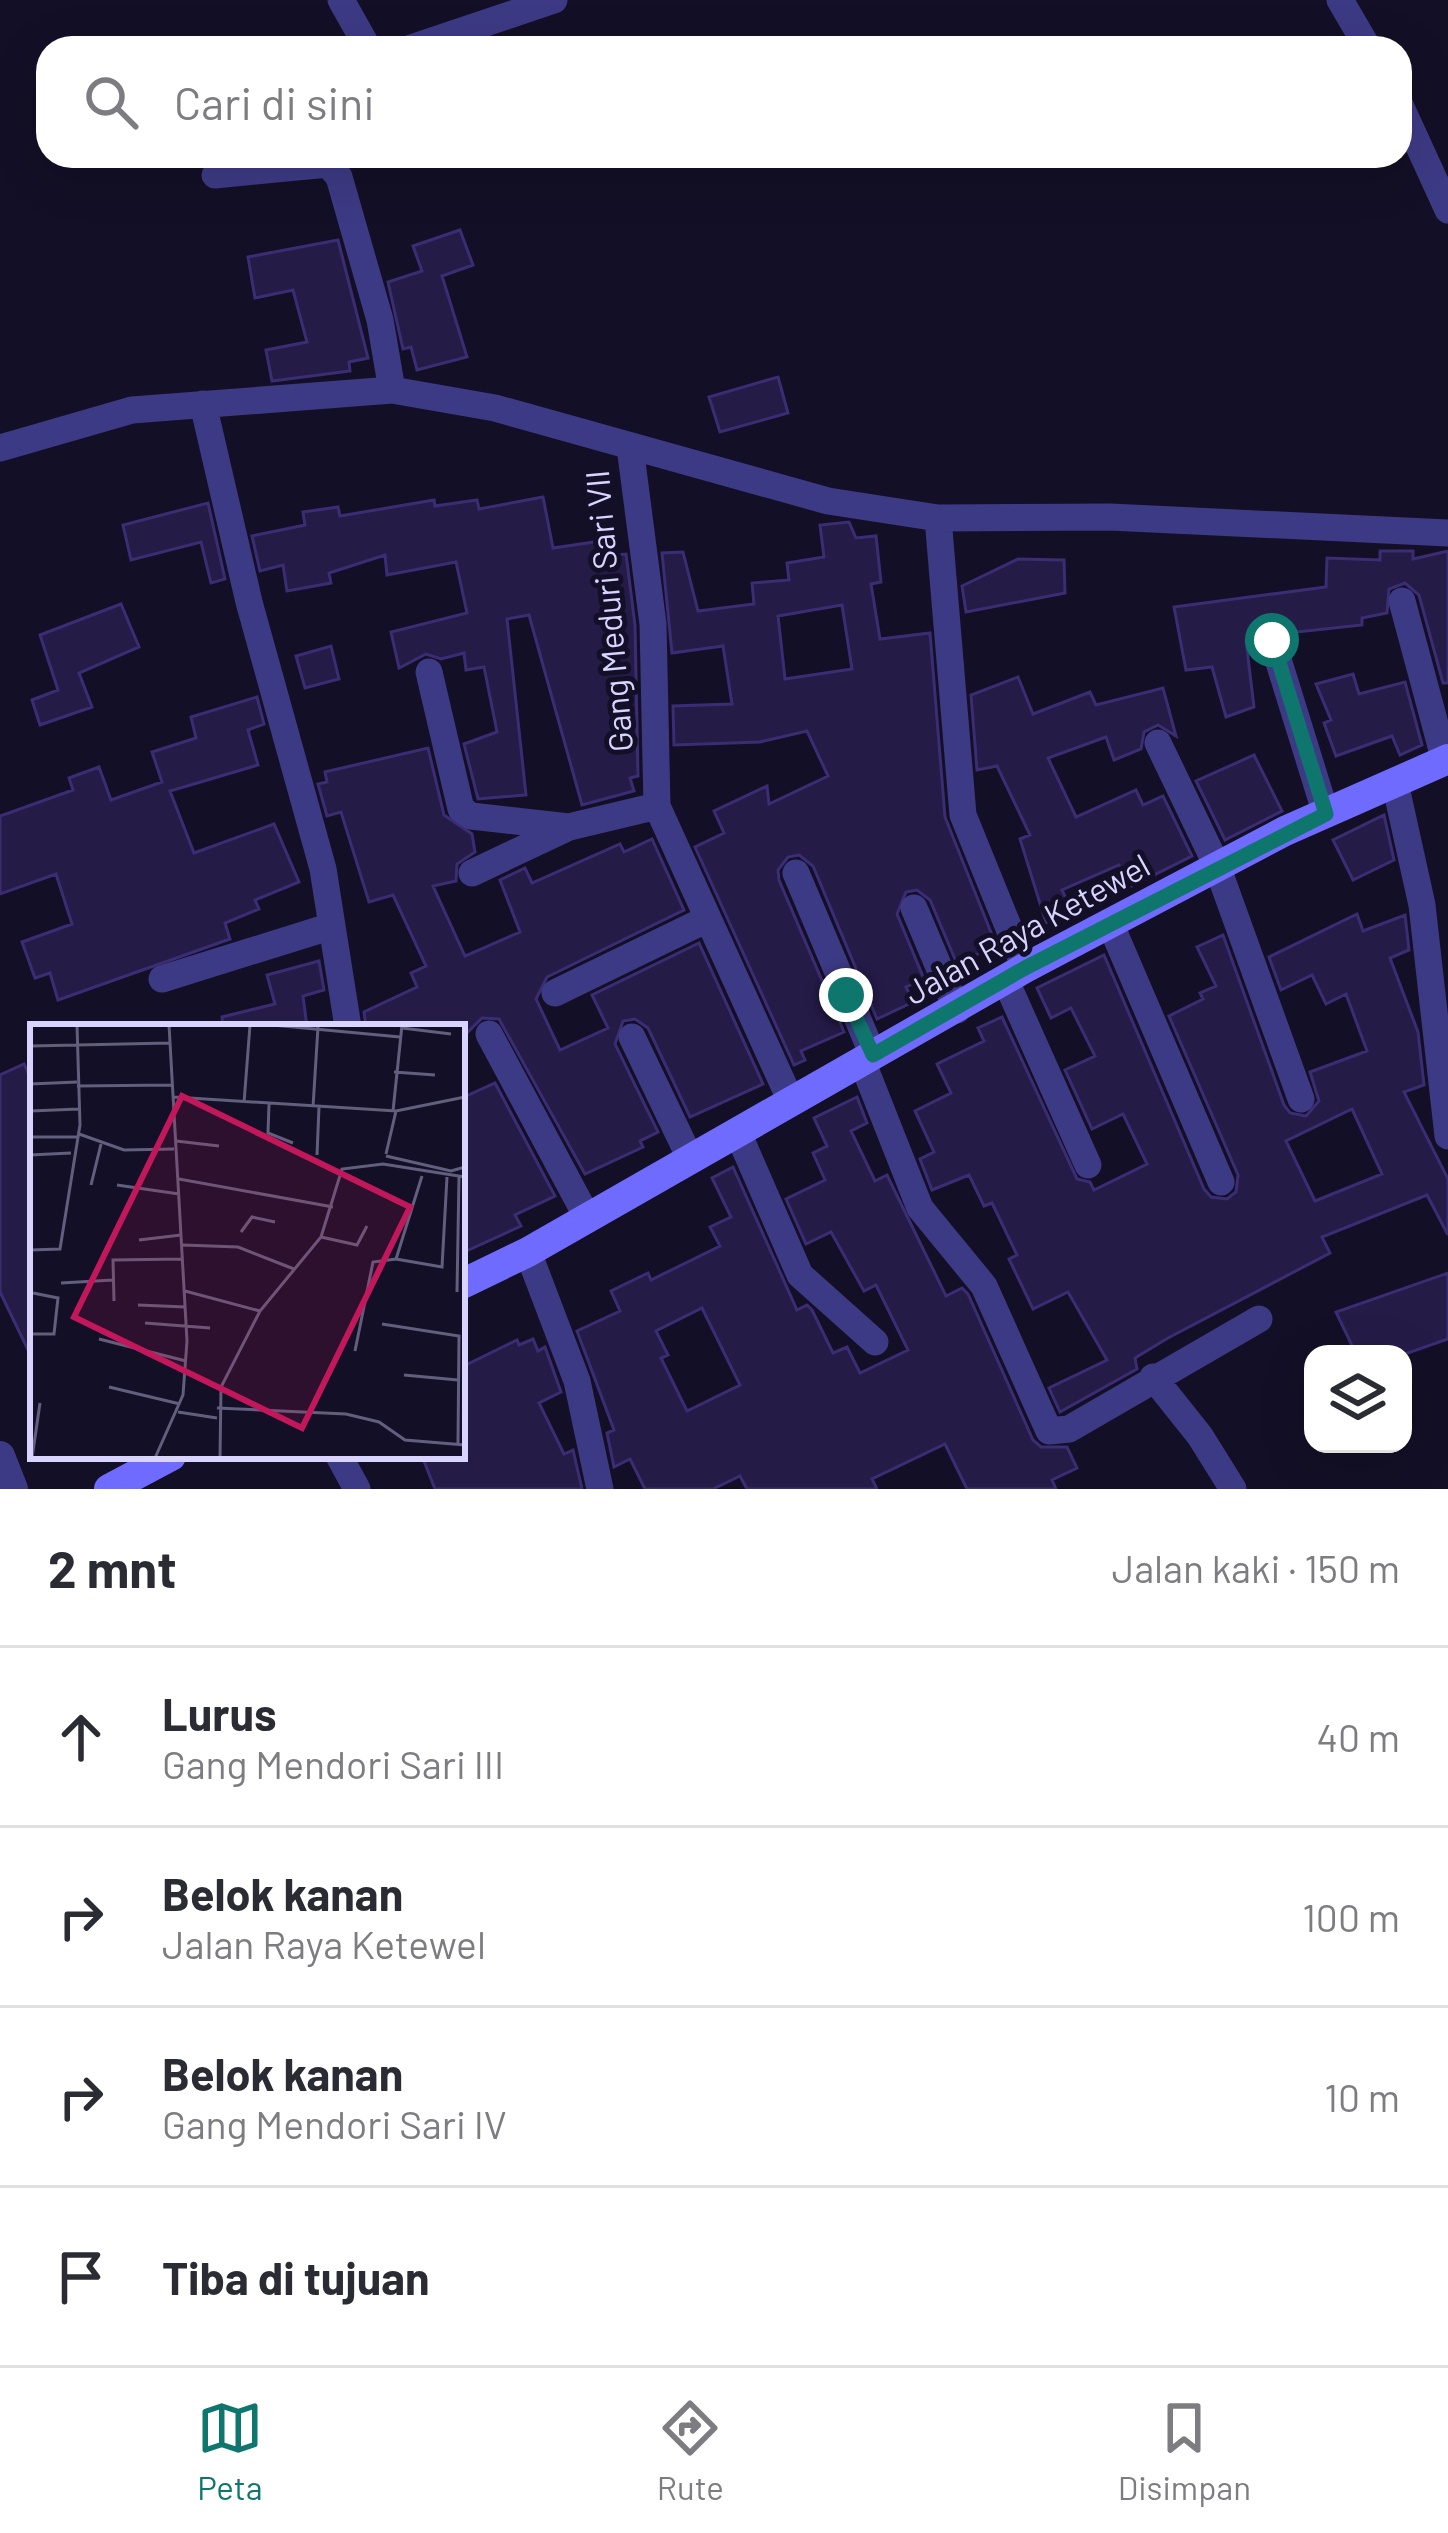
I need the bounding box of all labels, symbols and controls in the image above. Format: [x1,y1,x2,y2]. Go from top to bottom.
search box [36,36,1412,168]
icon: search [78,69,144,135]
text: Cari di sini [174,75,375,129]
street label: Gang Meduri Sari VII [576,469,640,754]
route start [1245,613,1299,667]
street label: Jalan Raya Ketewel [897,844,1156,1012]
route end [819,968,873,1022]
inset map [30,1024,465,1459]
map controls [1304,1345,1412,1453]
button: layers [1304,1345,1412,1453]
text: 2 mnt [48,1537,177,1598]
text: Jalan kaki · 150 m [1112,1544,1400,1591]
text: Lurus [162,1686,277,1740]
icon: ahead [48,1704,114,1770]
text: 40 m [1316,1713,1400,1760]
text: Gang Mendori Sari III [162,1740,504,1787]
text: Belok kanan [162,1866,403,1920]
icon: right [48,1884,114,1950]
text: 100 m [1302,1893,1400,1940]
text: Jalan Raya Ketewel [162,1920,486,1967]
text: Belok kanan [162,2046,403,2100]
icon: right [48,2064,114,2130]
text: 10 m [1324,2073,1400,2120]
text: Gang Mendori Sari IV [162,2100,507,2147]
icon: arrive [48,2244,114,2310]
text: Tiba di tujuan [162,2250,430,2304]
tab: Peta [197,2395,263,2507]
tab: Rute [657,2395,724,2507]
tab: Disimpan [1118,2395,1251,2507]

